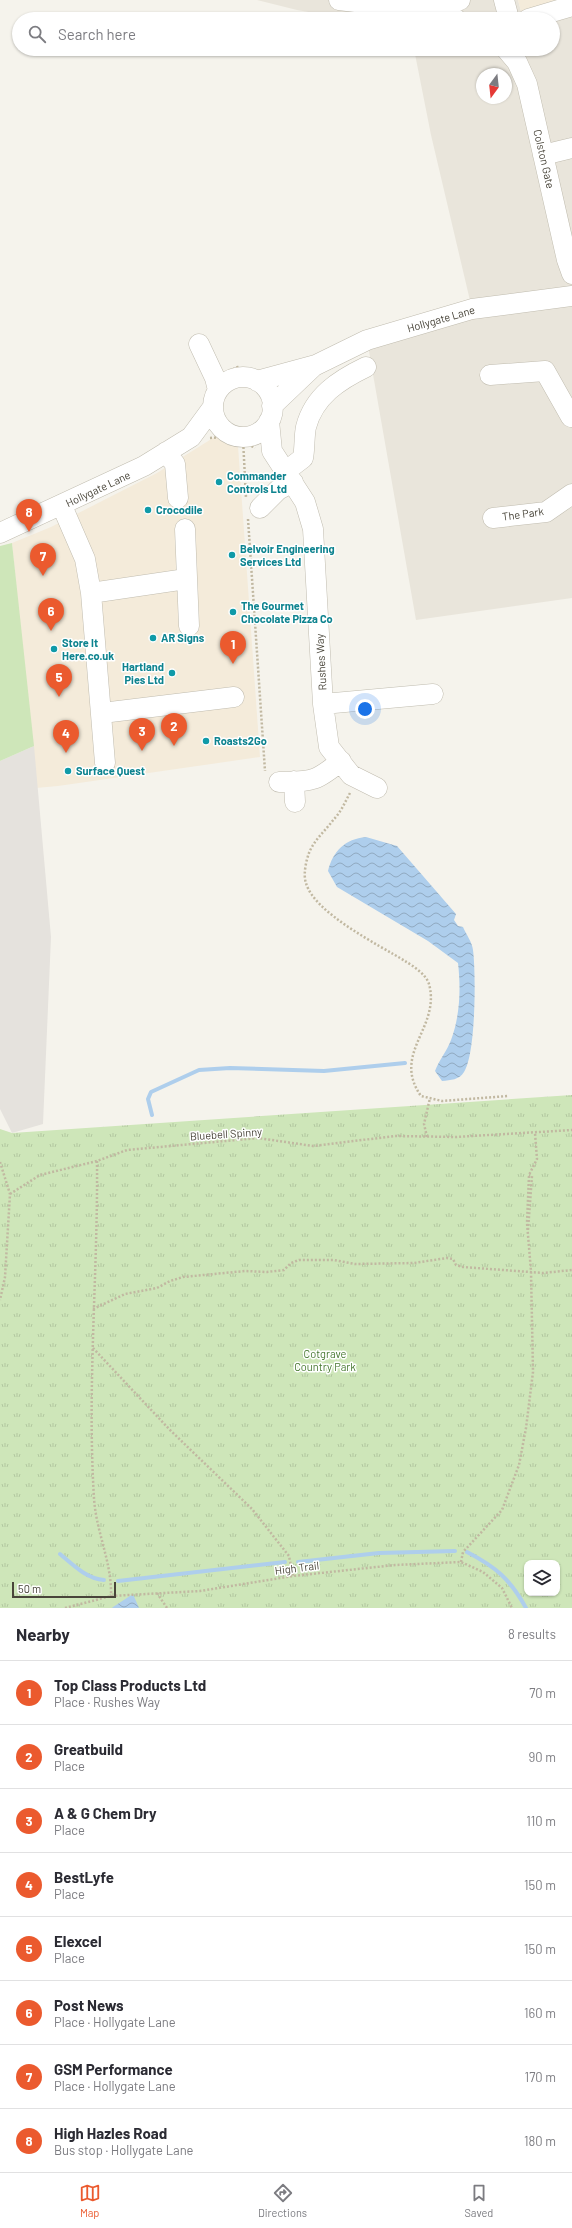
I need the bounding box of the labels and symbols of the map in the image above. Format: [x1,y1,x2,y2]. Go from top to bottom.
north arrow [476,68,512,104]
street label: Colston Gate [531,128,558,190]
street label: Hollygate Lane [405,303,476,334]
street label: Hollygate Lane [63,468,132,509]
place label: Commander Controls Ltd [227,469,287,495]
marker: Commander Controls Ltd [214,477,224,487]
pin: 8 [16,499,42,532]
place label: Crocodile [156,503,203,516]
street label: The Park [501,504,545,523]
marker: Crocodile [143,505,153,515]
place label: Belvoir Engineering Services Ltd [240,542,335,568]
pin: 7 [30,543,56,576]
marker: Belvoir Engineering Services Ltd [227,550,237,560]
pin: 6 [38,598,64,631]
place label: The Gourmet Chocolate Pizza Co [241,599,333,625]
marker: The Gourmet Chocolate Pizza Co [228,607,238,617]
place label: AR Signs [161,631,205,644]
pin: 1 [220,631,246,664]
marker: AR Signs [148,633,158,643]
street label: Rushes Way [313,633,328,691]
place label: Store It Here.co.uk [62,636,114,662]
marker: Store It Here.co.uk [49,644,59,654]
place label: Hartland Pies Ltd [122,660,164,686]
pin: 5 [46,664,72,697]
marker: Hartland Pies Ltd [167,668,177,678]
your location [355,699,375,719]
pin: 2 [161,713,187,746]
pin: 3 [129,718,155,751]
pin: 4 [53,720,79,753]
place label: Roasts2Go [214,734,267,747]
marker: Roasts2Go [201,736,211,746]
place label: Surface Quest [76,764,145,777]
marker: Surface Quest [63,766,73,776]
street label: Bluebell Spinny [189,1124,263,1143]
park label: Cotgrave Country Park [294,1347,356,1373]
street label: High Trail [274,1558,320,1577]
scale bar [12,1580,116,1599]

